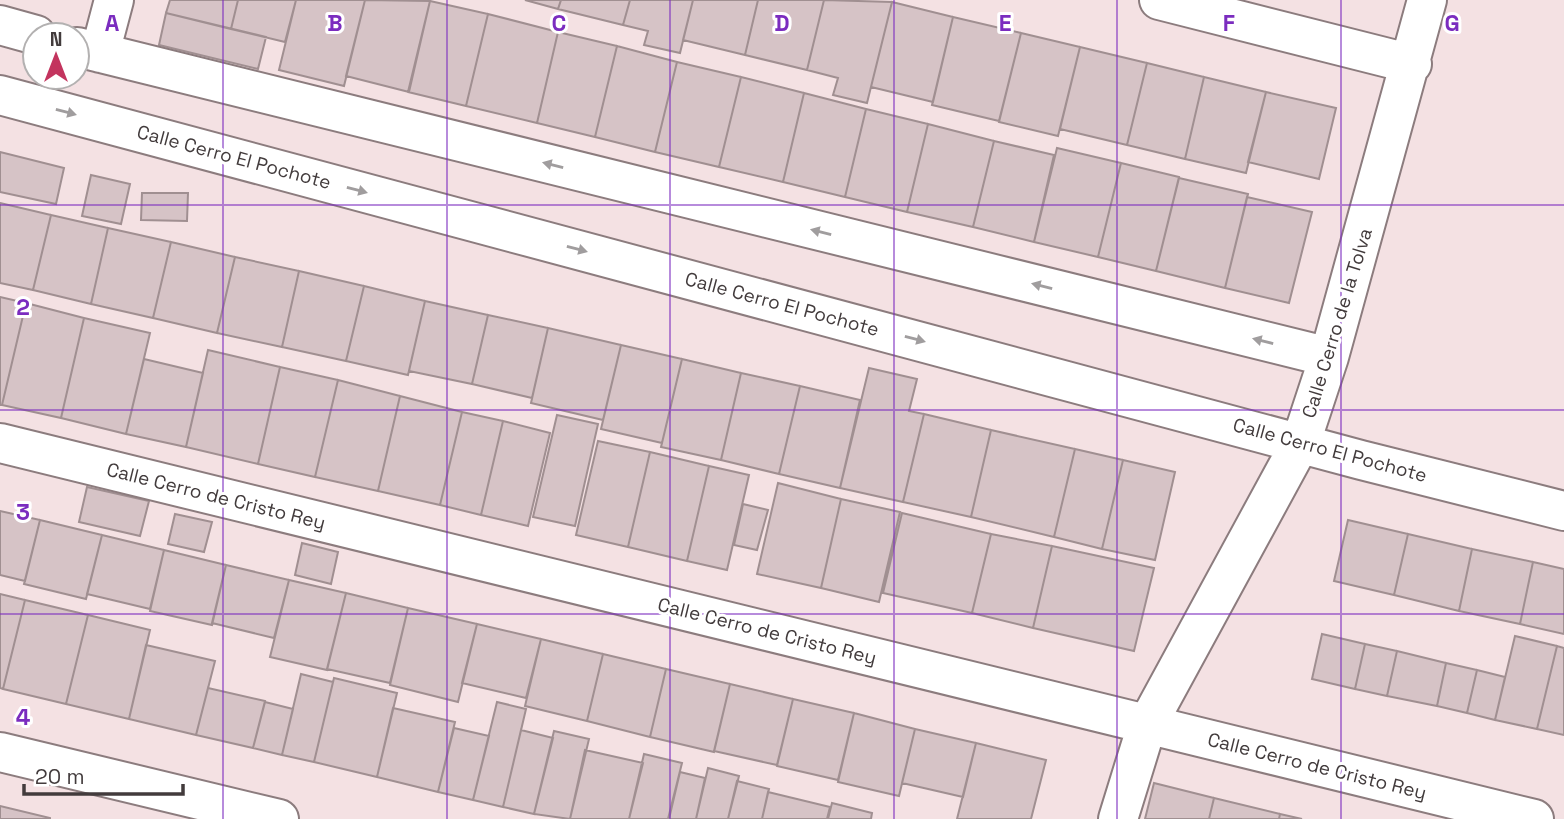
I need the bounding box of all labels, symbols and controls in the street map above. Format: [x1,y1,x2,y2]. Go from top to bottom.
text: A [105,8,120,38]
text: B [327,8,343,38]
text: C [552,8,566,38]
text: D [774,8,790,38]
text: E [999,8,1011,38]
text: F [1223,8,1235,38]
text: G [1444,8,1460,38]
north arrow [21,21,91,91]
text: N [50,27,62,52]
one-way arrow [55,107,77,118]
street label: Calle Cerro El Pochote [134,119,334,195]
one-way arrow [542,159,564,170]
one-way arrow [346,185,368,196]
street label: Calle Cerro de la Tolva [1296,225,1378,421]
one-way arrow [810,226,832,237]
one-way arrow [566,244,588,255]
street label: Calle Cerro El Pochote [682,266,882,342]
one-way arrow [1031,280,1053,291]
text: 2 [16,292,30,322]
one-way arrow [904,334,926,345]
one-way arrow [1252,335,1274,346]
street label: Calle Cerro El Pochote [1230,412,1430,488]
street label: Calle Cerro de Cristo Rey [104,457,328,535]
text: 3 [16,497,30,527]
street label: Calle Cerro de Cristo Rey [655,592,879,670]
text: 4 [16,702,31,732]
street label: Calle Cerro de Cristo Rey [1205,727,1429,805]
scale bar [24,752,184,796]
text: 20 m [35,763,85,790]

